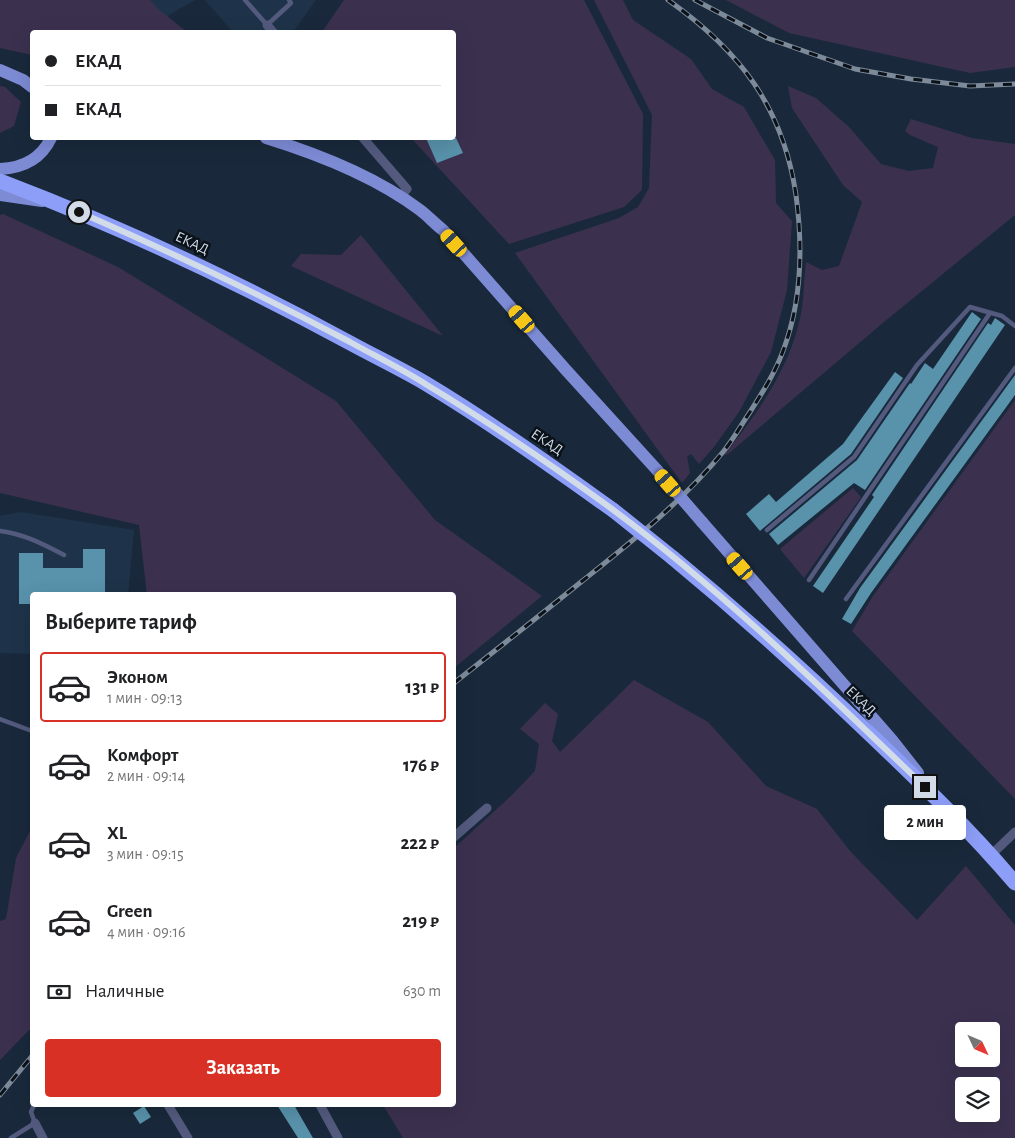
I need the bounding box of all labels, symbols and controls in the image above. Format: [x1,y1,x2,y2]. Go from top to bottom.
text: ЕКАД [75,52,122,71]
text: ЕКАД [75,100,122,119]
route start [68,201,90,223]
car [438,227,469,259]
street label: ЕКАД [173,229,211,257]
car [506,303,537,335]
street label: ЕКАД [528,426,566,458]
car [652,467,683,499]
car [724,550,755,582]
text: Выберите тариф [45,611,197,633]
icon: car [47,665,92,710]
text: Эконом [107,668,168,687]
text: 131 ₽ [405,678,439,697]
street label: ЕКАД [843,683,879,719]
text: 1 мин · 09:13 [107,690,182,706]
icon: car [47,743,92,788]
text: Комфорт [107,746,178,765]
text: 176 ₽ [403,756,439,775]
text: 2 мин · 09:14 [107,768,185,784]
route end [914,776,936,798]
callout: 2 мин [884,804,966,840]
text: 2 мин [906,814,944,830]
icon: car [47,821,92,866]
text: XL [107,824,127,843]
text: 222 ₽ [400,834,439,853]
text: 3 мин · 09:15 [107,846,184,862]
icon: car [47,899,92,944]
text: Green [107,902,153,921]
text: 219 ₽ [402,912,439,931]
text: 4 мин · 09:16 [107,924,186,940]
icon: cash [45,978,73,1006]
text: Наличные [85,982,165,1001]
text: 630 m [403,983,441,999]
north arrow [955,1022,1000,1068]
map controls [955,1022,1000,1122]
button: Заказать [45,1039,441,1097]
button: layers [955,1077,1000,1122]

